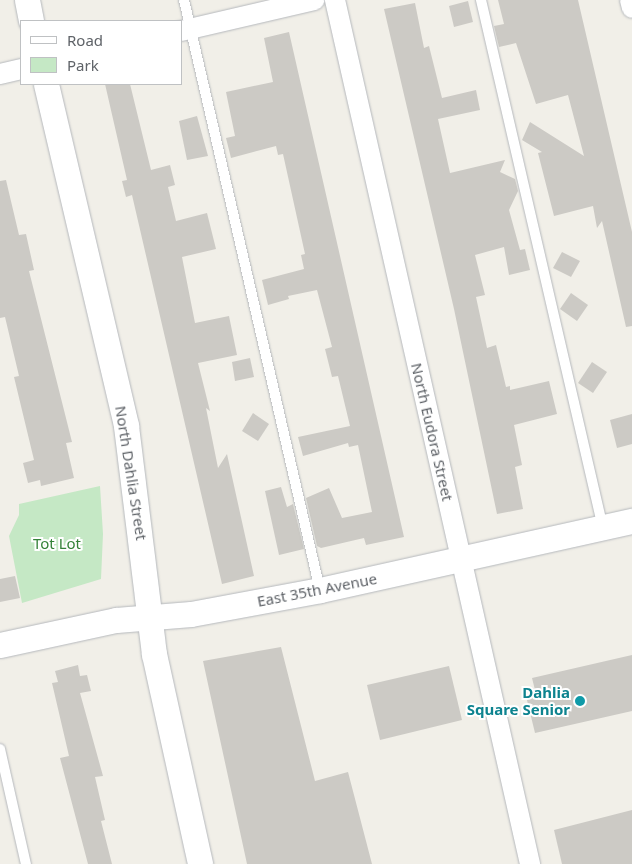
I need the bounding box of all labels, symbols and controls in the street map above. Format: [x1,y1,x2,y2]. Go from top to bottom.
legend [20,20,182,85]
text: Road [67,30,103,50]
text: Park [67,55,99,75]
street label: North Eudora Street [407,361,457,503]
street label: North Dahlia Street [111,405,151,541]
park label: Tot Lot [33,535,81,553]
street label: East 35th Avenue [256,570,378,610]
place label: Dahlia Square Senior [467,683,570,718]
marker: Dahlia Square Senior [574,695,586,707]

